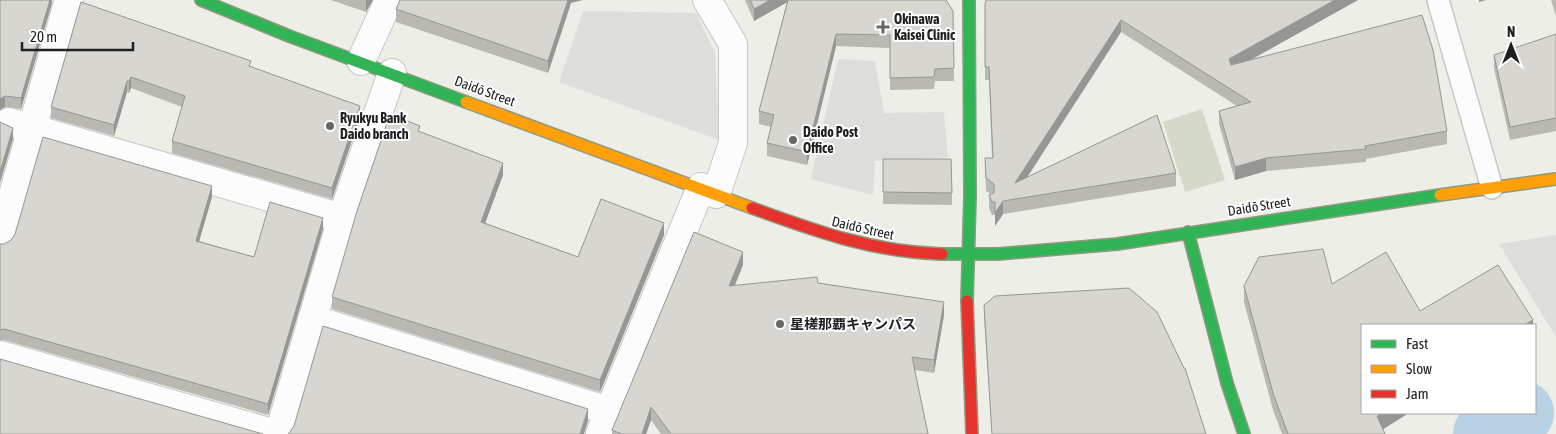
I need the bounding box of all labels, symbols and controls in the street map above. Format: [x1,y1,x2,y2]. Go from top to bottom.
place label: Okinawa Kaisei Clinic [894,11,956,43]
scale bar [22,20,134,52]
marker: Okinawa Kaisei Clinic [876,20,890,34]
north arrow [1486,20,1536,70]
text: N [1507,24,1515,40]
text: 20 m [30,28,57,45]
street label: Daidō Street [452,73,518,109]
place label: Ryukyu Bank Daido branch [340,110,409,142]
marker: Ryukyu Bank Daido branch [324,120,336,132]
place label: Daido Post Office [803,124,858,156]
marker: Daido Post Office [787,134,799,146]
street label: Daidō Street [1226,193,1292,219]
street label: Daidō Street [830,213,896,243]
place label: 星槎那覇キャンパス [790,316,916,332]
marker: 星槎那覇キャンパス [774,318,786,330]
legend [1361,324,1536,414]
text: Fast [1406,335,1428,352]
text: Slow [1406,360,1432,377]
text: Jam [1406,385,1429,402]

